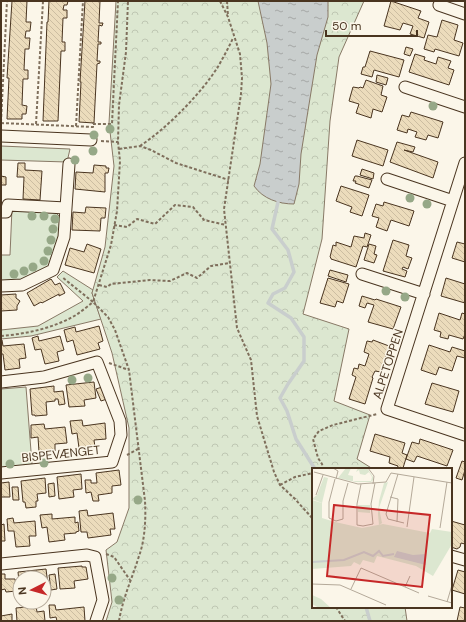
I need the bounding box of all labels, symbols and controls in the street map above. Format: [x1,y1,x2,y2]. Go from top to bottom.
scale bar [326,12,417,38]
text: 50 m [332,18,361,34]
street label: ALPETOPPEN [369,327,407,401]
street label: BISPEVÆNGET [21,442,101,466]
inset map [312,468,452,608]
north arrow [12,570,52,610]
text: N [15,586,29,596]

